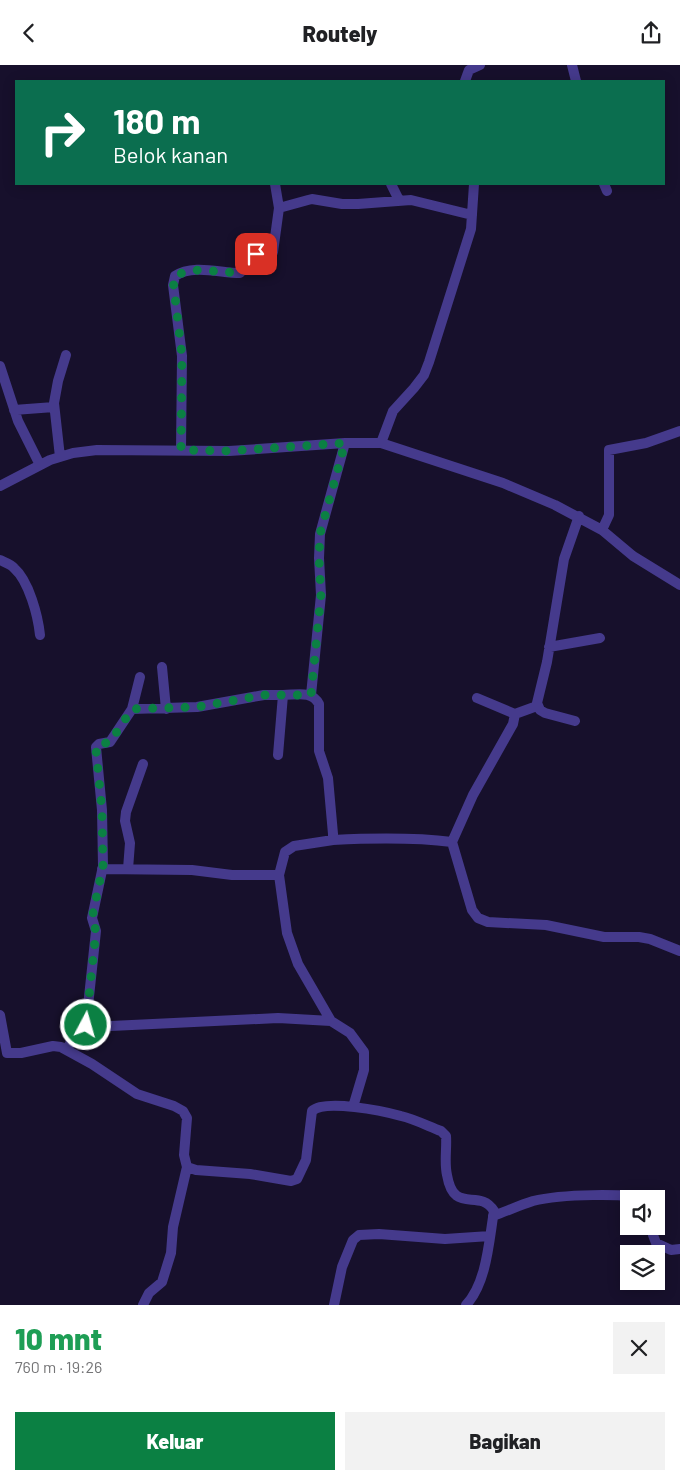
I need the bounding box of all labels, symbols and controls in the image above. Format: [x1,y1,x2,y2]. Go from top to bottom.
icon: back [15,19,43,47]
icon: share [637,19,665,47]
text: Routely [302,20,378,46]
text: 180 m [113,99,201,141]
icon: right [30,100,95,165]
text: Belok kanan [113,141,228,167]
pin [235,233,277,275]
icon: arrive [242,240,270,268]
position arrow [59,998,111,1050]
map controls [620,1190,665,1290]
button: sound [620,1190,665,1235]
button: layers [620,1245,665,1290]
text: 10 mnt [15,1320,102,1356]
button: close [613,1322,665,1374]
text: 760 m · 19:26 [15,1357,102,1376]
button: Keluar [15,1412,335,1470]
button: Bagikan [345,1412,665,1470]

